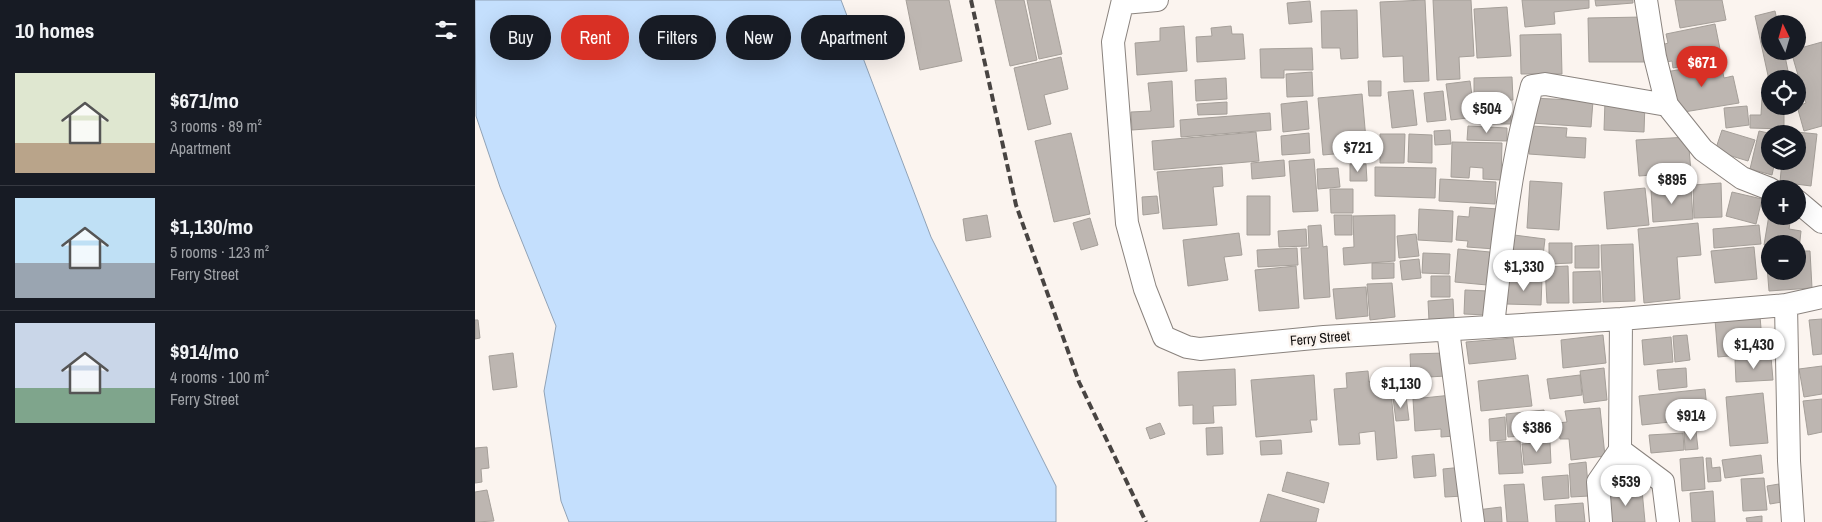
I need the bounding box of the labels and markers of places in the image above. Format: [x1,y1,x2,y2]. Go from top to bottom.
pin: $671 [1672,46,1732,88]
pin: $504 [1457,92,1517,134]
pin: $721 [1328,130,1388,173]
pin: $895 [1642,162,1702,205]
pin: $1,330 [1483,250,1565,292]
pin: $1,430 [1713,328,1795,370]
pin: $1,130 [1360,366,1442,409]
pin: $914 [1661,398,1721,441]
pin: $386 [1507,410,1567,453]
pin: $539 [1596,464,1656,507]

